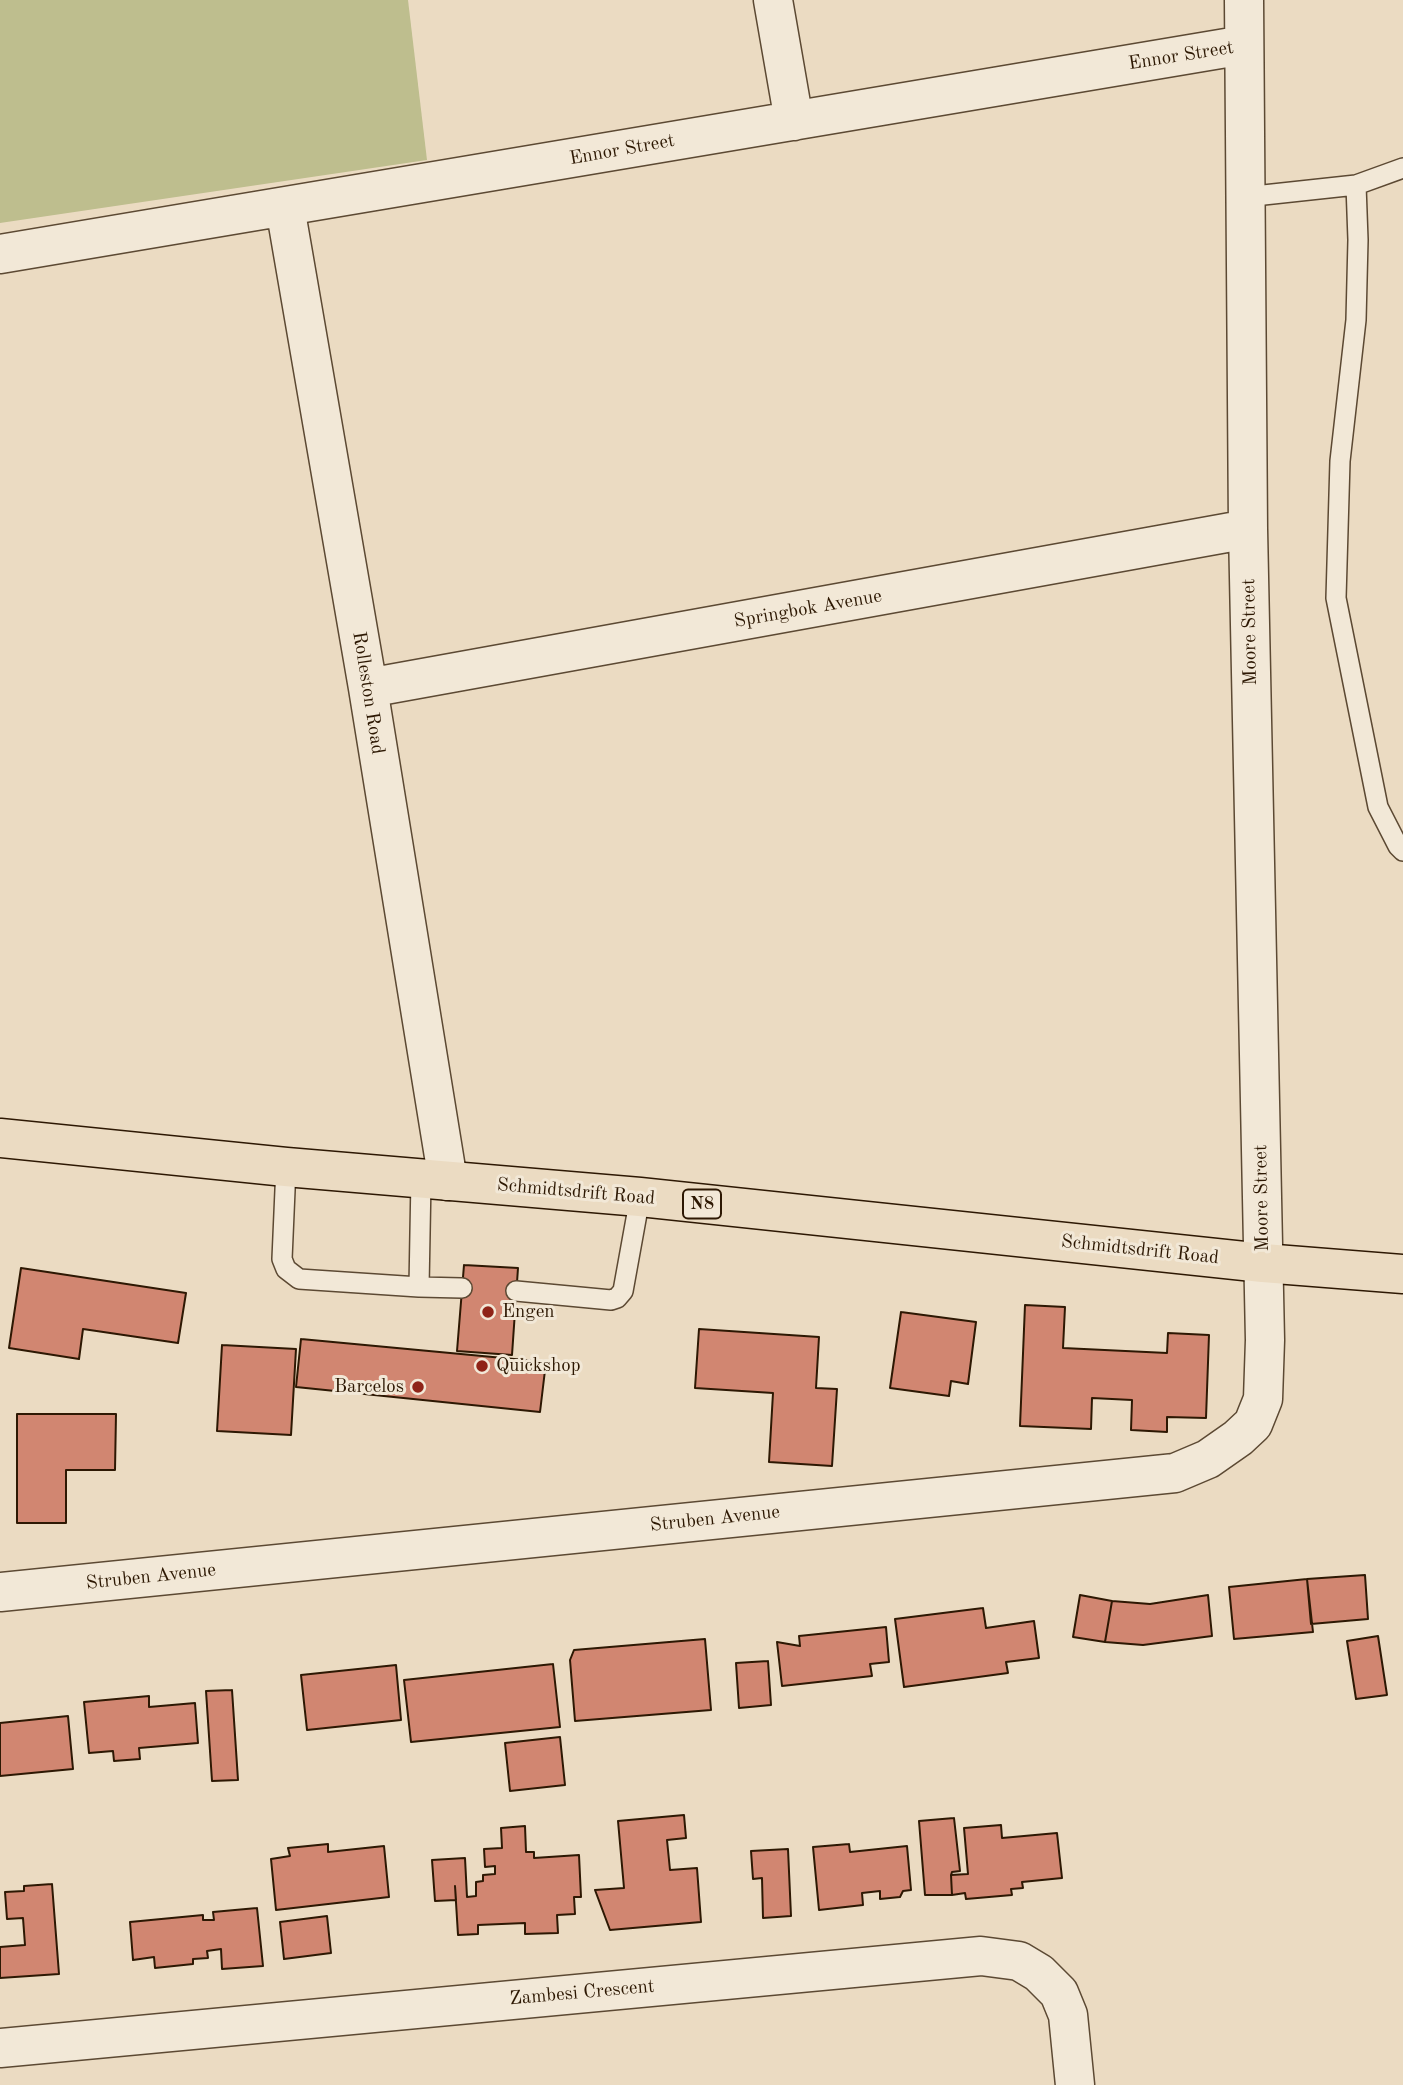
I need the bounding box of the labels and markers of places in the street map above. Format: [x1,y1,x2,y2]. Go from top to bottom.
place label: Engen [502,1301,555,1323]
marker: Engen [480,1304,496,1320]
place label: Quickshop [496,1355,581,1377]
marker: Quickshop [474,1358,490,1374]
place label: Barcelos [334,1376,404,1398]
marker: Barcelos [410,1379,426,1395]

